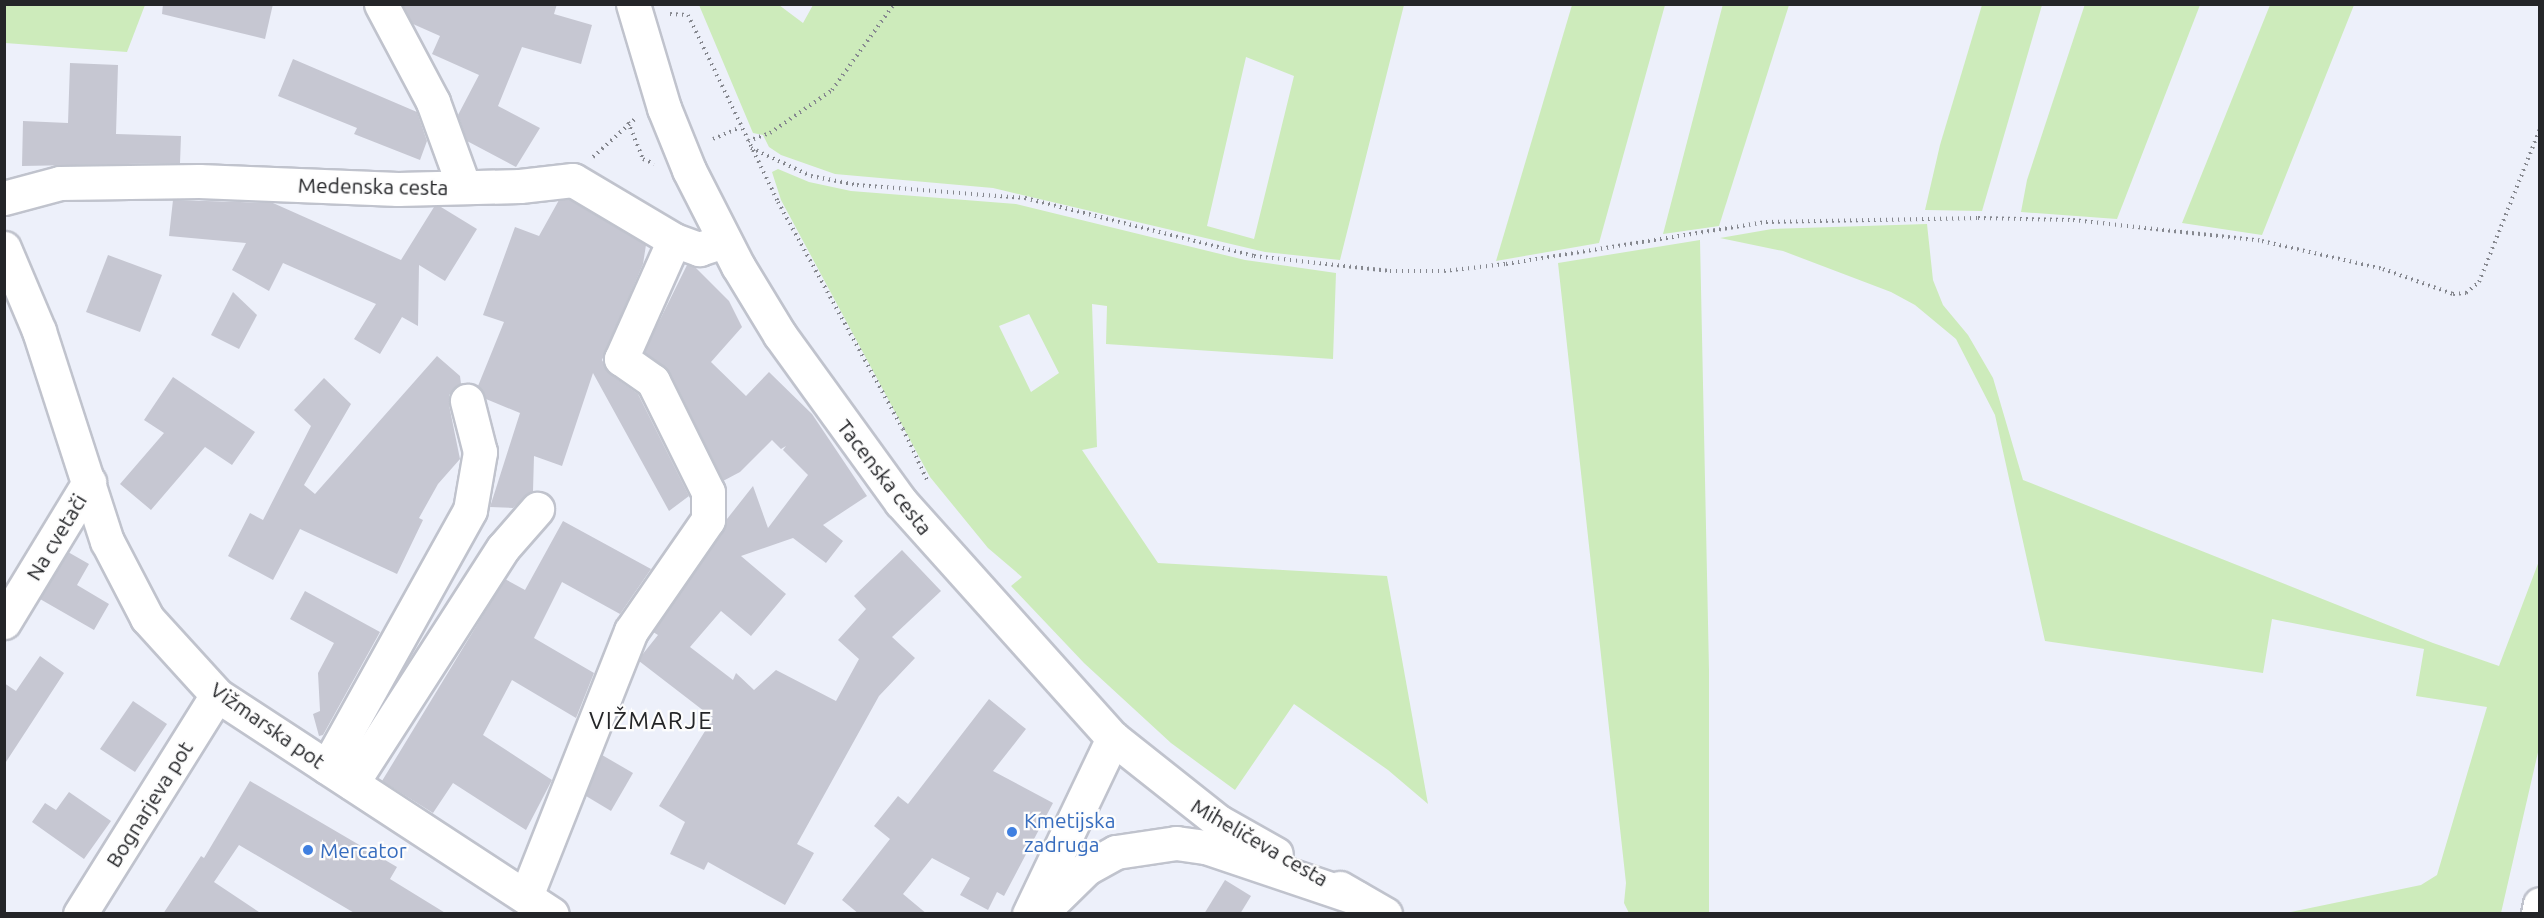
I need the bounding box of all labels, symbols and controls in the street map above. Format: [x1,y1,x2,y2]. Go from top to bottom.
street label: Medenska cesta [298,172,448,200]
street label: Tacenska cesta [832,414,938,540]
street label: Na cvetači [20,489,92,585]
street label: Vižmarska pot [206,676,330,774]
district label: VIŽMARJE [589,707,713,735]
street label: Bognarjeva pot [100,736,198,872]
street label: Miheličeva cesta [1187,793,1333,891]
place label: Kmetijska zadruga [1024,807,1115,857]
marker: Kmetijska zadruga [1005,825,1019,839]
place label: Mercator [320,837,407,863]
marker: Mercator [301,843,315,857]

